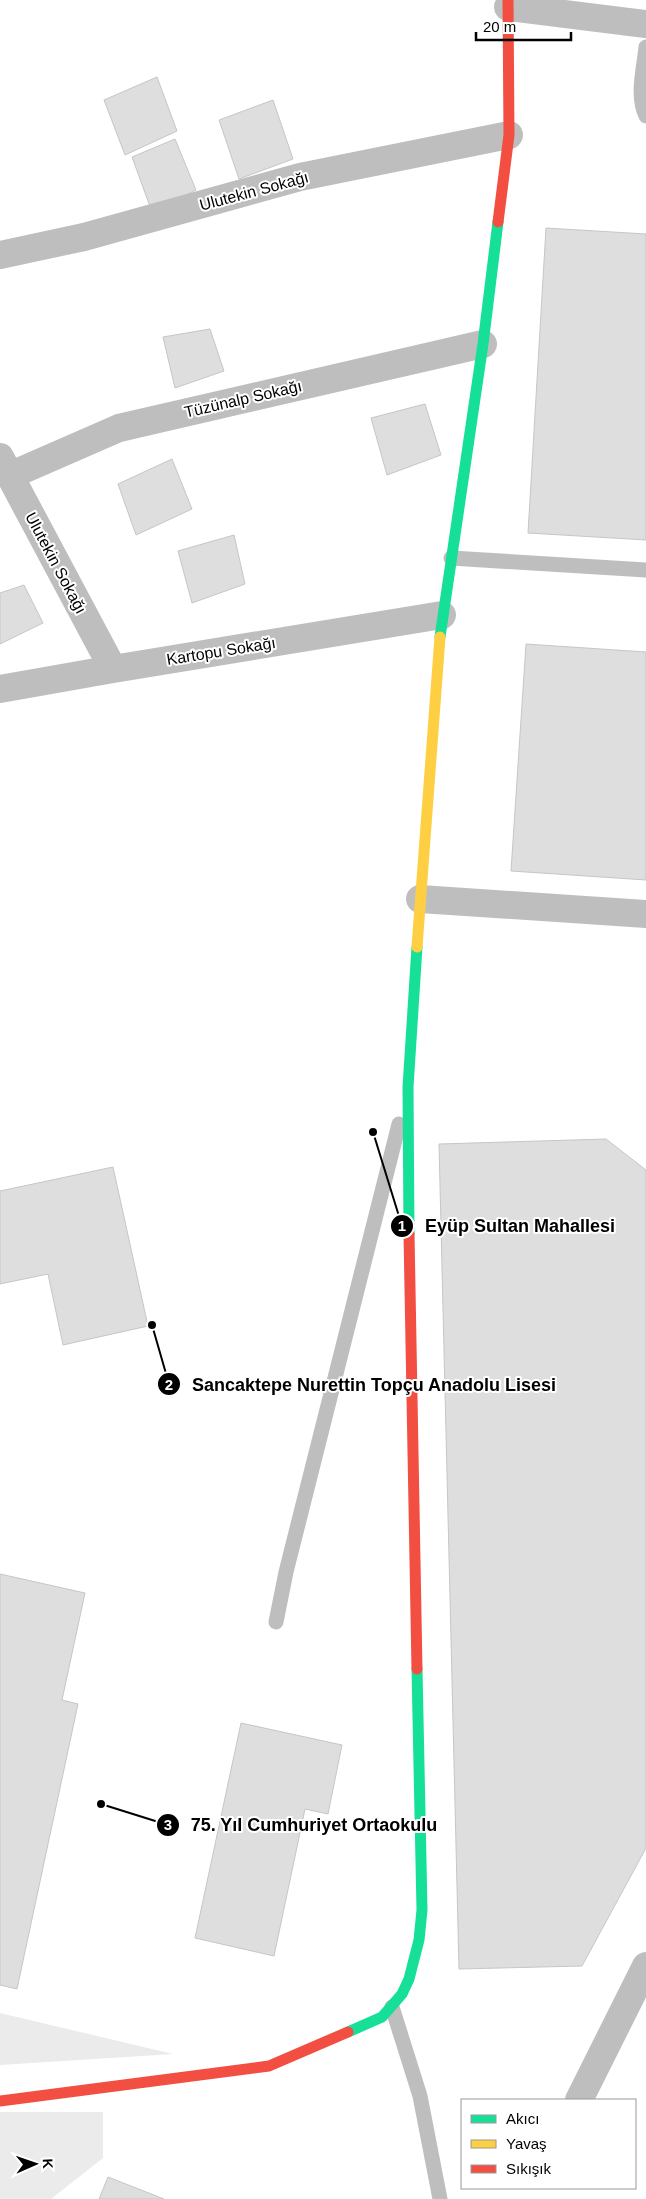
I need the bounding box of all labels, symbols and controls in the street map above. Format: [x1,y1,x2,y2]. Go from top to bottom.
scale bar [476,10,571,42]
text: 20 m [483,18,516,35]
street label: Ulutekin Sokağı [198,168,310,214]
street label: Tüzünalp Sokağı [183,377,303,421]
street label: Ulutekin Sokağı [22,510,90,616]
street label: Kartopu Sokağı [165,634,277,668]
callout: Eyüp Sultan Mahallesi [390,1210,625,1243]
text: Eyüp Sultan Mahallesi [425,1216,615,1236]
text: 1 [398,1217,406,1234]
callout: Sancaktepe Nurettin Topçu Anadolu Lisesi [157,1368,567,1401]
text: Sancaktepe Nurettin Topçu Anadolu Lisesi [192,1375,556,1395]
text: 2 [165,1376,173,1393]
callout: 75. Yıl Cumhuriyet Ortaokulu [155,1808,447,1841]
text: 75. Yıl Cumhuriyet Ortaokulu [191,1815,437,1835]
text: 3 [164,1816,172,1833]
legend [461,2099,636,2189]
text: Akıcı [506,2110,539,2127]
text: Yavaş [506,2135,547,2152]
north arrow [10,2139,60,2189]
text: K [40,2158,56,2169]
text: Sıkışık [506,2160,552,2177]

